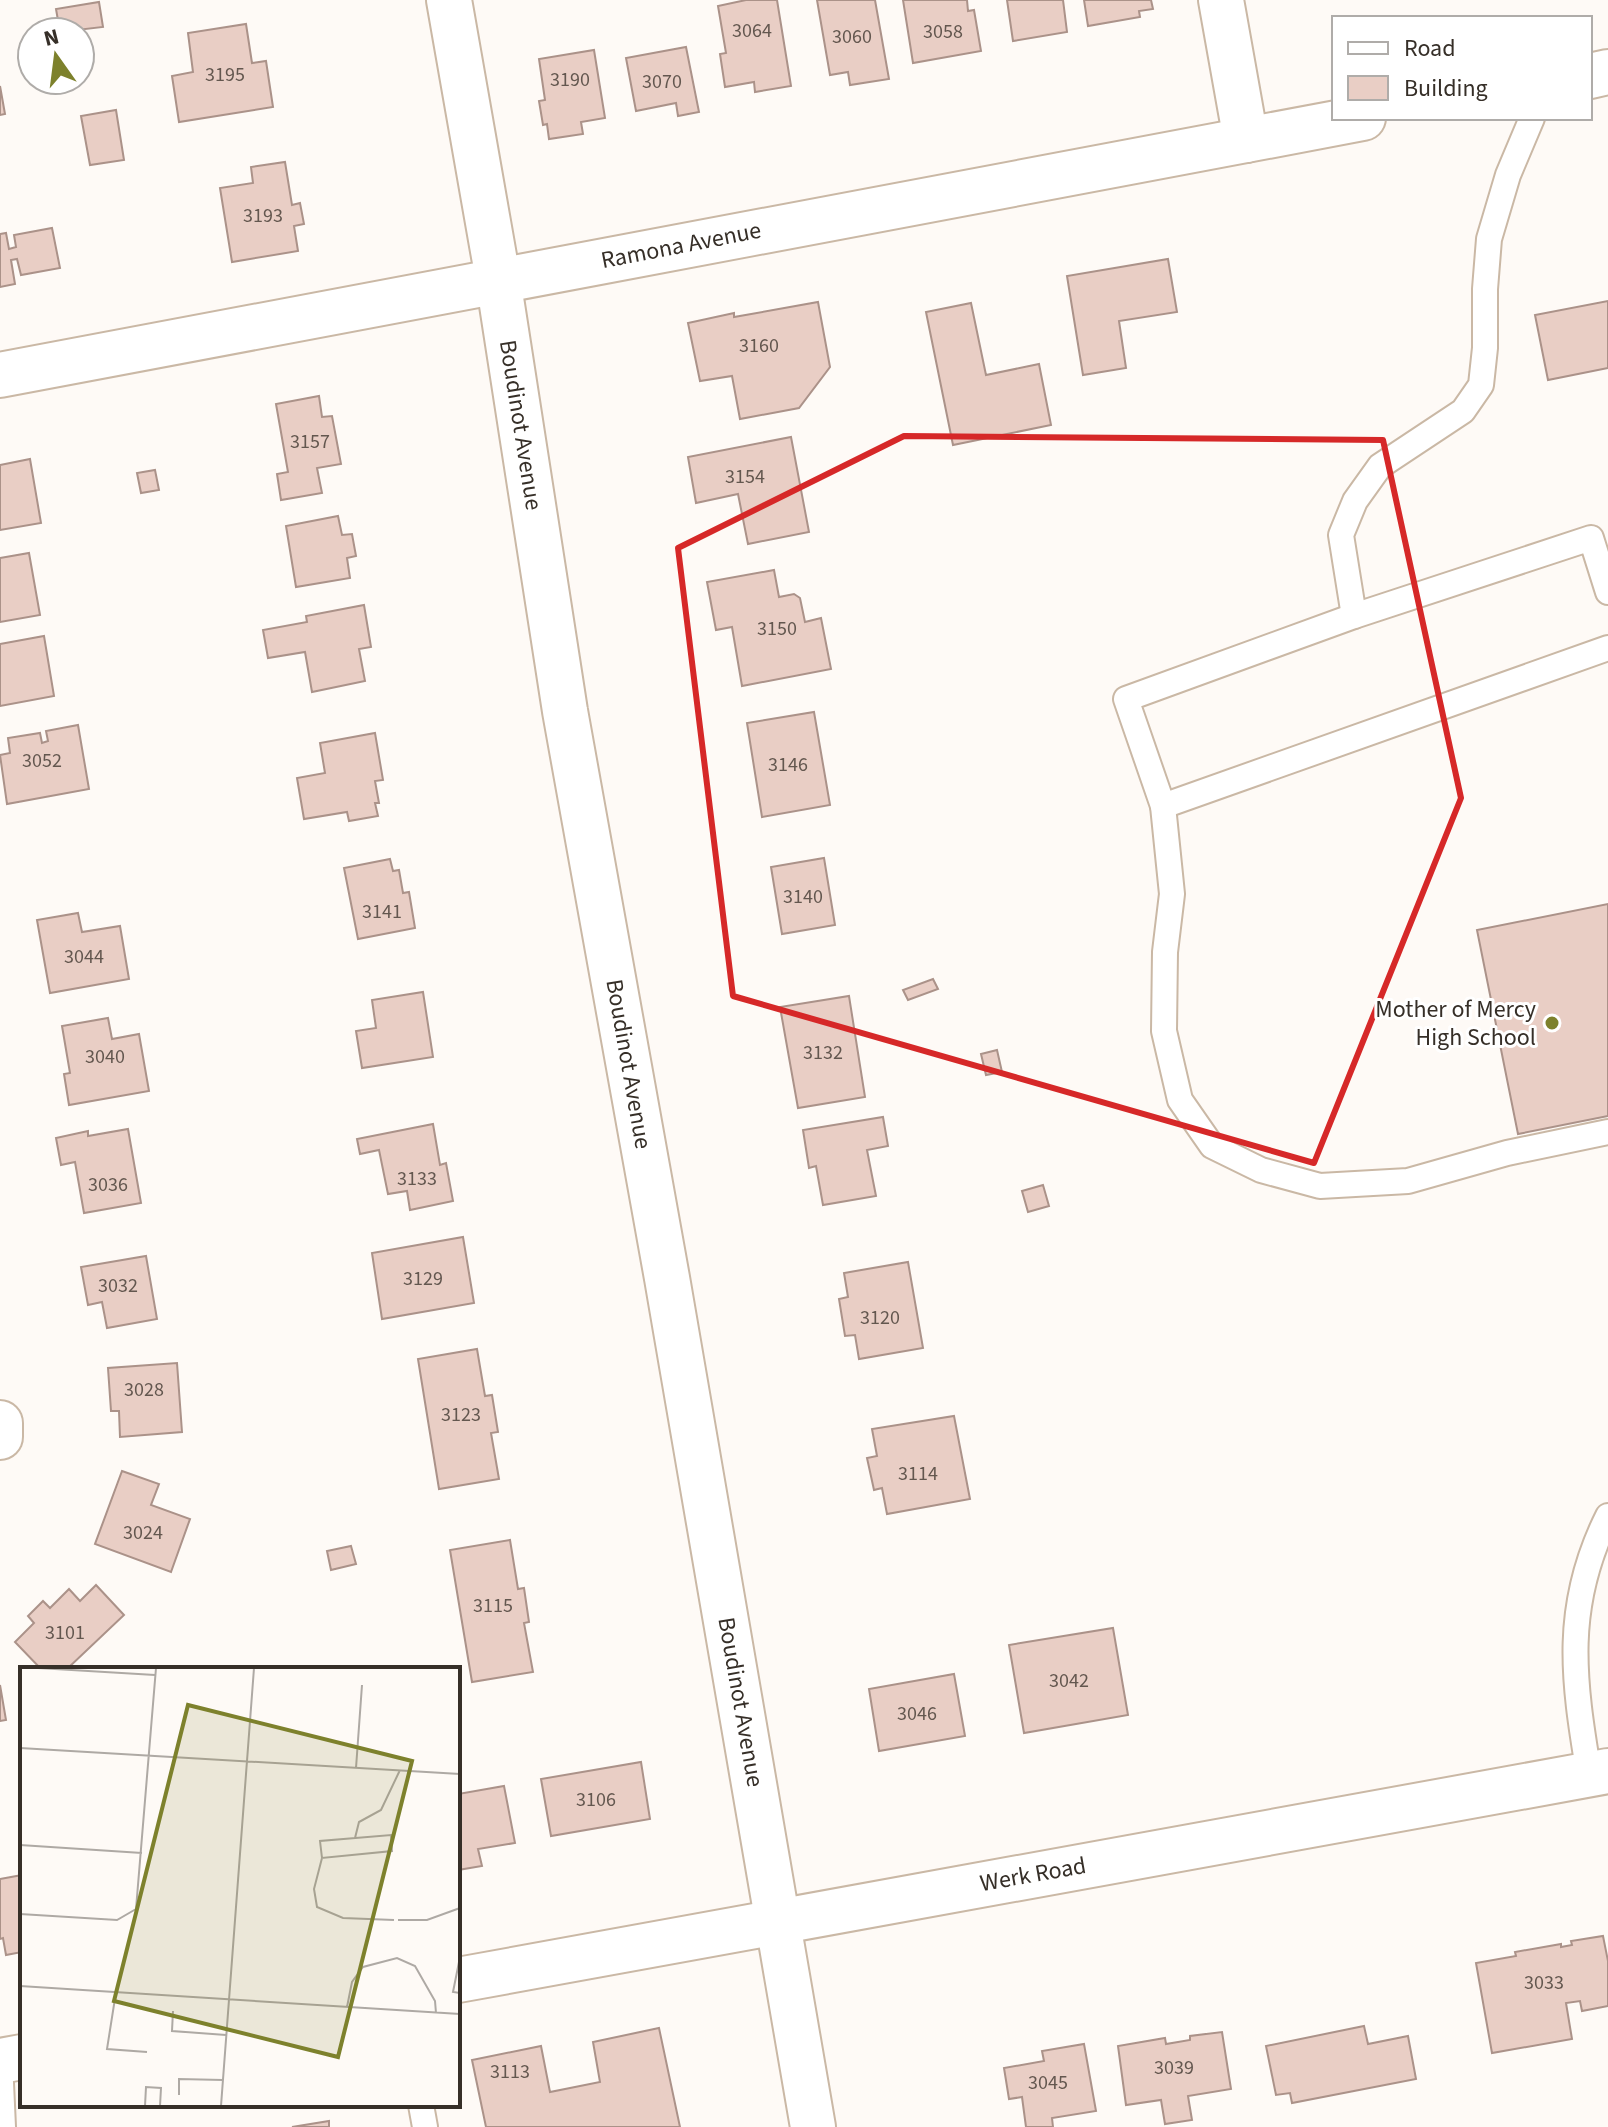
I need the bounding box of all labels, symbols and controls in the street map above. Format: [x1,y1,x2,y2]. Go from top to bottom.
north arrow [16,16,96,96]
legend [1332,16,1592,120]
house number: 3064 [732,17,772,45]
house number: 3058 [923,18,963,46]
text: N [40,20,62,55]
house number: 3060 [832,23,872,51]
text: Road [1404,31,1456,66]
house number: 3195 [205,61,245,89]
house number: 3190 [550,66,590,94]
house number: 3070 [642,68,682,96]
text: Building [1404,71,1488,106]
house number: 3193 [243,202,283,230]
street label: Ramona Avenue [598,213,764,278]
house number: 3160 [739,332,779,360]
street label: Boudinot Avenue [490,337,551,513]
house number: 3157 [290,428,330,456]
house number: 3154 [725,463,765,491]
house number: 3150 [757,615,797,643]
house number: 3052 [22,747,62,775]
house number: 3146 [768,751,808,779]
house number: 3140 [783,883,823,911]
house number: 3141 [362,898,402,926]
house number: 3044 [64,943,104,971]
street label: Boudinot Avenue [596,976,661,1152]
place label: Mother of Mercy High School [1375,992,1536,1055]
marker: Mother of Mercy High School [1543,1014,1561,1032]
house number: 3132 [803,1039,843,1067]
house number: 3040 [85,1043,125,1071]
house number: 3133 [397,1165,437,1193]
house number: 3036 [88,1171,128,1199]
house number: 3129 [403,1265,443,1293]
house number: 3032 [98,1272,138,1300]
house number: 3120 [860,1304,900,1332]
house number: 3028 [124,1376,164,1404]
house number: 3123 [441,1401,481,1429]
house number: 3114 [898,1460,938,1488]
house number: 3024 [123,1519,163,1547]
house number: 3115 [473,1592,513,1620]
street label: Boudinot Avenue [708,1614,773,1790]
house number: 3101 [45,1619,85,1647]
inset map [20,1667,460,2107]
house number: 3042 [1049,1667,1089,1695]
house number: 3046 [897,1700,937,1728]
house number: 3106 [576,1786,616,1814]
street label: Werk Road [977,1848,1089,1901]
house number: 3033 [1524,1969,1564,1997]
house number: 3039 [1154,2054,1194,2082]
house number: 3113 [490,2058,530,2086]
house number: 3045 [1028,2069,1068,2097]

